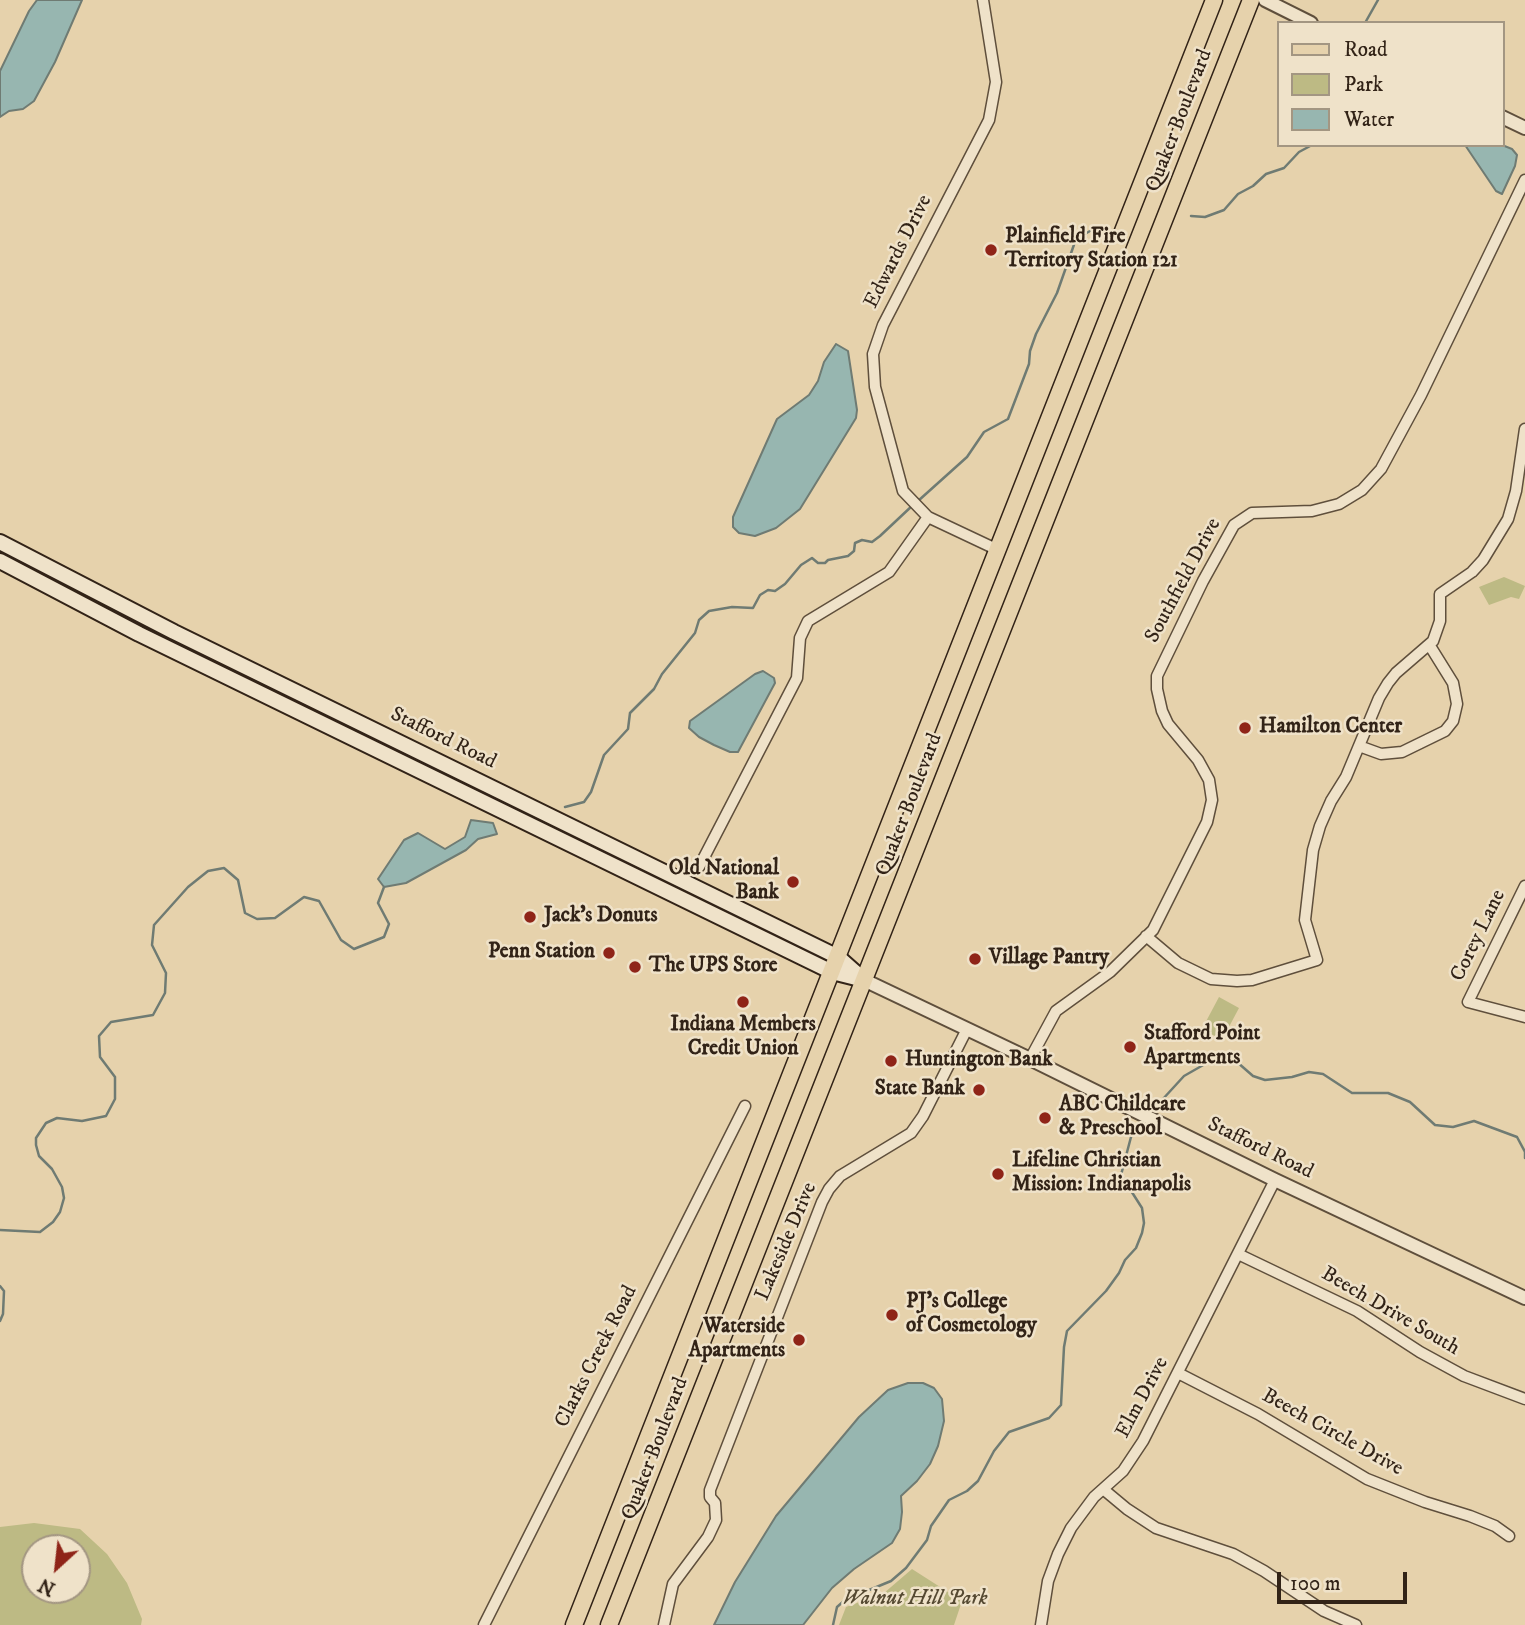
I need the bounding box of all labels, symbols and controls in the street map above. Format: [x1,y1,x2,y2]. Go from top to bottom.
legend [1276,21,1504,147]
text: Road [1344,37,1388,63]
street label: Quaker Boulevard [1141,46,1219,196]
text: Park [1344,72,1383,98]
text: Water [1344,107,1394,133]
street label: Edwards Drive [860,191,938,313]
place label: Plainfield Fire Territory Station 121 [1005,225,1178,275]
marker: Plainfield Fire Territory Station 121 [983,242,999,258]
street label: Southfield Drive [1141,514,1227,648]
street label: Stafford Road [386,703,500,775]
place label: Hamilton Center [1259,715,1402,741]
marker: Hamilton Center [1237,720,1253,736]
street label: Quaker Boulevard [871,730,949,880]
place label: Old National Bank [669,857,779,907]
marker: Old National Bank [785,874,801,890]
street label: Corey Lane [1446,886,1512,986]
place label: Jack's Donuts [544,904,657,930]
marker: Jack's Donuts [522,909,538,925]
place label: Penn Station [488,940,595,966]
marker: Penn Station [601,945,617,961]
place label: Village Pantry [989,946,1109,972]
marker: Village Pantry [967,951,983,967]
place label: The UPS Store [649,954,777,980]
marker: The UPS Store [627,959,643,975]
marker: Indiana Members Credit Union [735,994,751,1010]
place label: Indiana Members Credit Union [670,1013,816,1063]
place label: Stafford Point Apartments [1144,1022,1260,1072]
marker: Stafford Point Apartments [1122,1039,1138,1055]
place label: Huntington Bank [905,1048,1053,1074]
marker: Huntington Bank [883,1053,899,1069]
place label: State Bank [875,1077,965,1103]
marker: State Bank [971,1082,987,1098]
place label: ABC Childcare & Preschool [1059,1093,1186,1143]
marker: ABC Childcare & Preschool [1037,1110,1053,1126]
street label: Stafford Road [1203,1113,1317,1185]
place label: Lifeline Christian Mission: Indianapolis [1012,1149,1191,1199]
marker: Lifeline Christian Mission: Indianapolis [990,1166,1006,1182]
street label: Lakeside Drive [751,1179,823,1305]
street label: Beech Drive South [1316,1262,1464,1362]
street label: Clarks Creek Road [550,1282,644,1432]
place label: PJ's College of Cosmetology [906,1290,1037,1340]
marker: PJ's College of Cosmetology [884,1307,900,1323]
place label: Waterside Apartments [689,1315,785,1365]
marker: Waterside Apartments [791,1332,807,1348]
street label: Elm Drive [1111,1353,1175,1443]
street label: Quaker Boulevard [617,1374,695,1524]
street label: Beech Circle Drive [1257,1384,1407,1482]
north arrow [21,1534,91,1604]
scale bar [1280,1558,1410,1602]
text: 100 m [1290,1571,1341,1597]
text: N [35,1573,59,1600]
park label: Walnut Hill Park [842,1587,988,1613]

